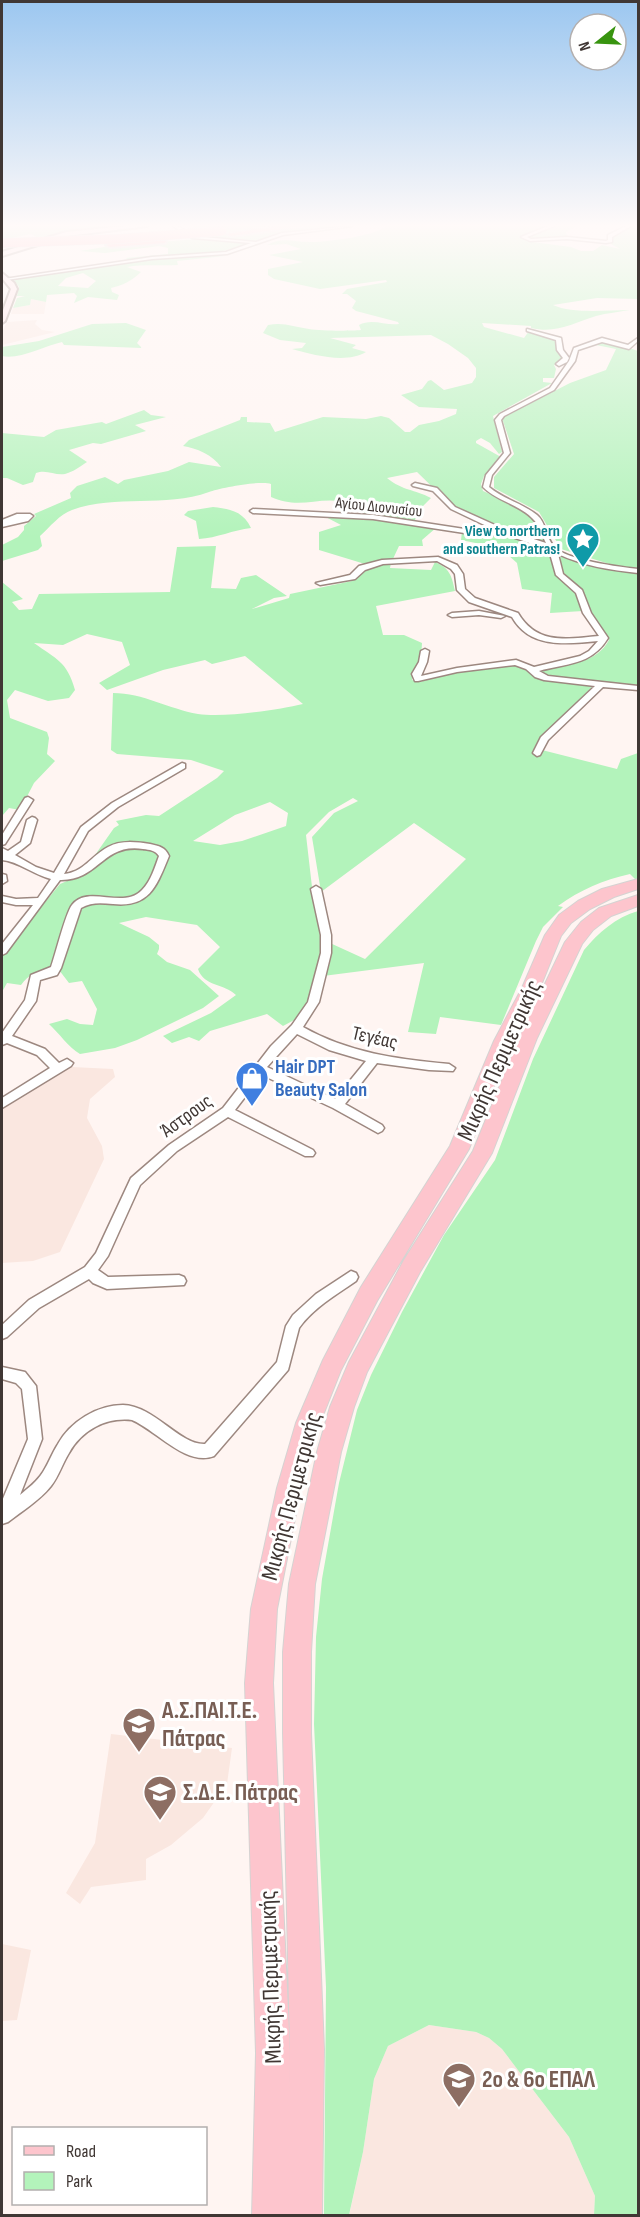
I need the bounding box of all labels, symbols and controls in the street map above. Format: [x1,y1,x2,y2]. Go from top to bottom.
north arrow [568,12,628,72]
text: N [575,39,596,53]
street label: Αγίου Διονυσίου [333,493,423,522]
place icon: View to northern and southern Patras! [565,521,601,568]
place label: View to northern and southern Patras! [443,522,560,559]
street label: Μικρής Περιμετρικής [451,975,548,1145]
street label: Τεγέας [350,1021,400,1055]
place label: Hair DPT Beauty Salon [275,1055,367,1102]
shop icon: Hair DPT Beauty Salon [234,1060,270,1107]
street label: Άστρους [156,1089,217,1143]
street label: Μικρής Περιμετρικής [255,1409,328,1584]
place label: Α.Σ.ΠΑΙ.Τ.Ε. Πάτρας [161,1696,257,1753]
school or university icon: Α.Σ.ΠΑΙ.Τ.Ε. Πάτρας [121,1706,157,1753]
school or university icon: Σ.Δ.Ε. Πάτρας [142,1774,178,1821]
place label: Σ.Δ.Ε. Πάτρας [183,1778,298,1807]
street label: Μικρής Περιμετρικής [253,1890,288,2064]
school or university icon: 2ο & 6ο ΕΠΑΛ [441,2061,477,2108]
place label: 2ο & 6ο ΕΠΑΛ [482,2065,596,2094]
legend [12,2127,207,2205]
text: Road [66,2141,96,2162]
text: Park [66,2171,92,2192]

